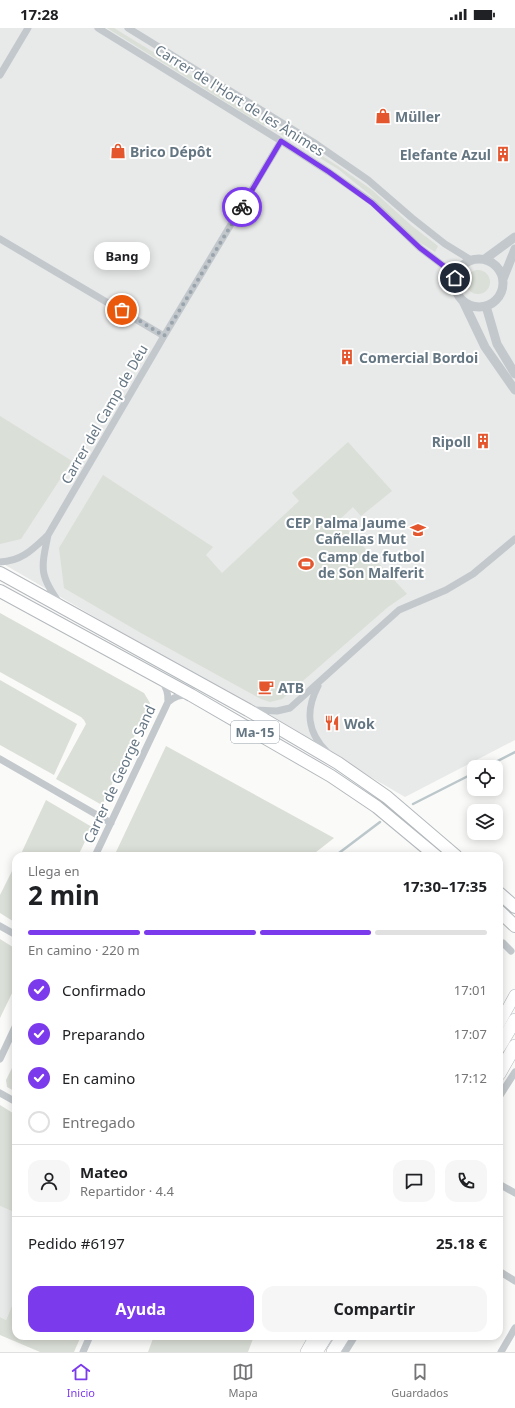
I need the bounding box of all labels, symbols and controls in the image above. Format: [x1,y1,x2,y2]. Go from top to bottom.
text: 17:28 [20,4,59,24]
street label: Carrer de l'Hort de les Ànimes [152,40,329,160]
shop icon: Müller [374,107,392,125]
place label: Müller [395,107,441,126]
shop icon: Brico Dépôt [109,142,127,160]
place label: Brico Dépôt [130,142,212,161]
place label: Elefante Azul [400,145,491,164]
building icon: Elefante Azul [494,145,512,163]
courier [222,187,262,227]
icon: bike [231,196,253,218]
callout: Bang [94,242,150,270]
text: Bang [105,247,139,265]
pin [438,261,472,295]
icon: home [444,267,466,289]
pin [105,293,139,327]
icon: bag [111,299,133,321]
street label: Carrer del Camp de Déu [56,341,152,487]
building icon: Comercial Bordoi [338,348,356,366]
place label: Comercial Bordoi [359,348,478,367]
place label: Ripoll [432,432,471,451]
building icon: Ripoll [474,432,492,450]
place label: CEP Palma Jaume Cañellas Mut [286,513,406,548]
school or university icon: CEP Palma Jaume Cañellas Mut [409,521,427,539]
place label: Camp de futbol de Son Malferit [318,547,425,582]
sports icon: Camp de futbol de Son Malferit [297,555,315,573]
cafe icon: ATB [257,678,275,696]
place label: ATB [278,678,304,697]
street label: Carrer de George Sand [79,702,159,846]
restaurant icon: Wok [323,714,341,732]
place label: Wok [344,714,375,733]
road number: Ma-15 [231,721,279,743]
map controls [467,760,503,840]
button: locate [467,760,503,796]
button: layers [467,804,503,840]
text: Llega en [28,862,80,880]
text: 17:30–17:35 [402,876,487,896]
text: 2 min [28,877,100,913]
text: En camino · 220 m [28,941,140,959]
icon: check [28,979,50,1001]
text: Confirmado [62,980,146,1000]
text: 17:01 [454,981,487,999]
icon: check [28,1023,50,1045]
text: Preparando [62,1024,145,1044]
text: 17:07 [454,1025,487,1043]
icon: check [28,1067,50,1089]
text: En camino [62,1068,135,1088]
text: 17:12 [454,1069,487,1087]
text: Entregado [62,1112,135,1132]
button: person [28,1160,70,1202]
button: chat [393,1160,435,1202]
button: phone [445,1160,487,1202]
text: Mateo [80,1162,128,1182]
text: Repartidor · 4.4 [80,1182,174,1200]
text: Pedido #6197 [28,1233,125,1253]
text: 25.18 € [436,1233,487,1253]
button: Ayuda [28,1286,254,1332]
button: Compartir [262,1286,487,1332]
tab: Inicio [67,1361,95,1400]
tab: Mapa [229,1361,258,1400]
tab: Guardados [391,1361,448,1400]

